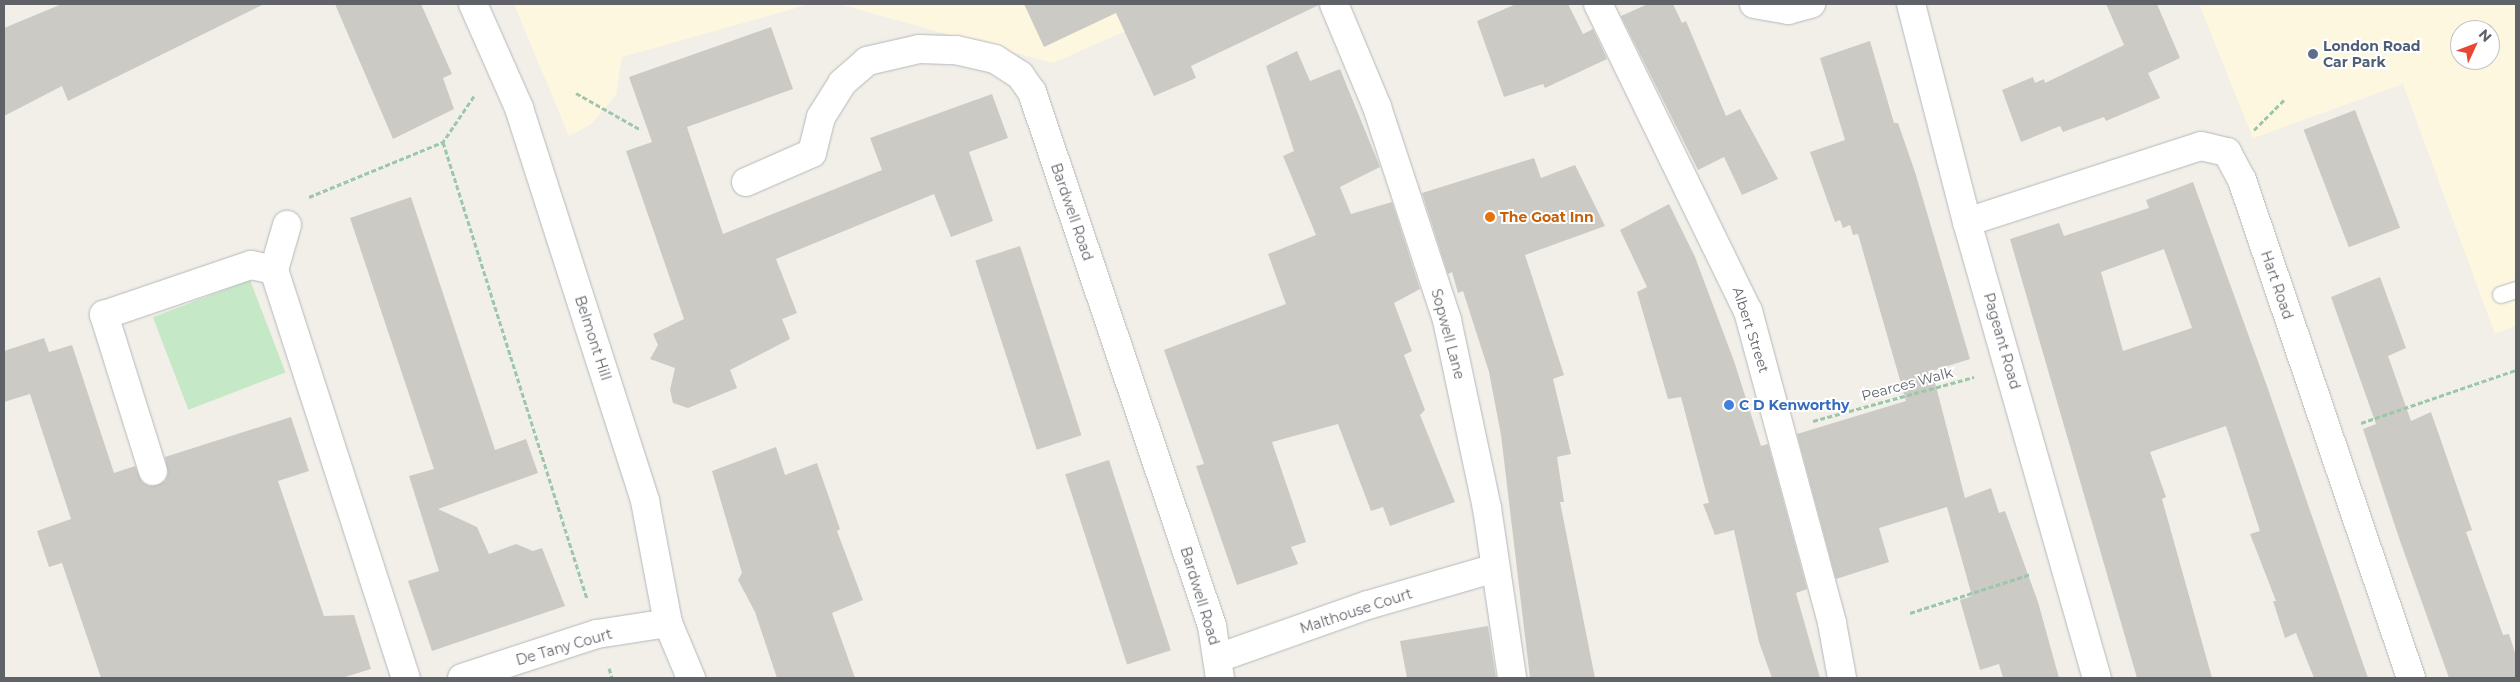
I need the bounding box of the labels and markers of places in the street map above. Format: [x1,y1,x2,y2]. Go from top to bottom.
place label: London Road Car Park [2323,38,2421,70]
marker: London Road Car Park [2307,48,2319,60]
place label: The Goat Inn [1500,209,1594,225]
marker: The Goat Inn [1484,211,1496,223]
place label: C D Kenworthy [1739,397,1849,413]
marker: C D Kenworthy [1723,399,1735,411]

